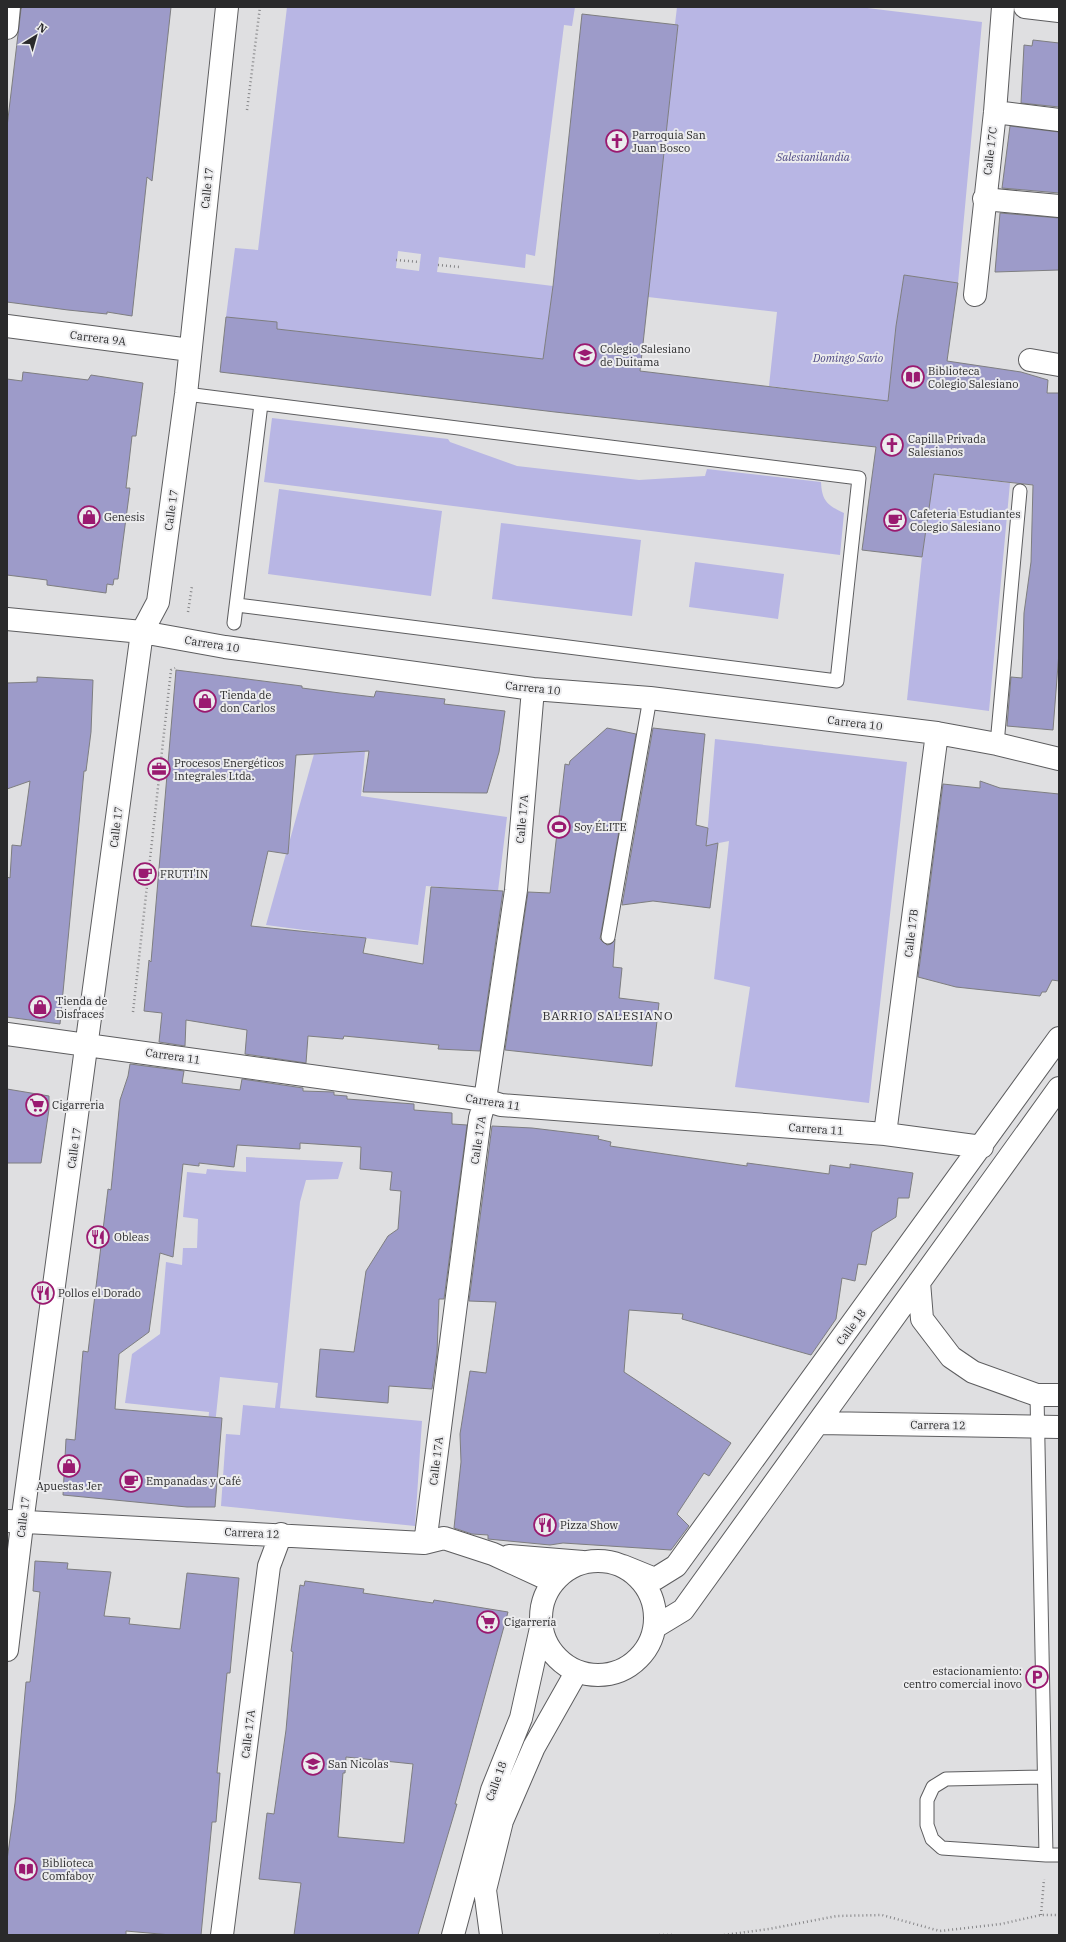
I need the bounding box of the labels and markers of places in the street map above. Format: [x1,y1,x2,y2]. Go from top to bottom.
church icon: Parroquia San Juan Bosco [604,128,630,154]
place label: Parroquia San Juan Bosco [632,128,706,155]
school or university icon: Colegio Salesiano de Duitama [572,342,598,368]
place label: Colegio Salesiano de Duitama [600,342,690,369]
library icon: Biblioteca Colegio Salesiano [900,364,926,390]
place label: Biblioteca Colegio Salesiano [928,364,1018,391]
church icon: Capilla Privada Salesianos [879,432,905,458]
place label: Capilla Privada Salesianos [908,432,986,459]
shop icon: Genesis [76,504,102,530]
cafe icon: Cafeteria Estudiantes Colegio Salesiano [882,507,908,533]
place label: Cafeteria Estudiantes Colegio Salesiano [910,507,1021,534]
place label: Genesis [104,510,145,524]
shop icon: Tienda de don Carlos [192,688,218,714]
place label: Tienda de don Carlos [220,688,275,715]
office icon: Procesos Energéticos Integrales Ltda. [146,756,172,782]
place label: Procesos Energéticos Integrales Ltda. [174,756,284,783]
sports icon: Soy ÉLITE [546,814,572,840]
place label: Soy ÉLITE [574,820,627,834]
cafe icon: FRUTI'IN [132,861,158,887]
place label: FRUTI'IN [160,867,209,881]
shop icon: Tienda de Disfraces [27,994,53,1020]
place label: Tienda de Disfraces [56,994,107,1021]
supermarket icon: Cigarreria [24,1092,50,1118]
place label: Cigarreria [52,1098,105,1112]
restaurant icon: Obleas [85,1224,111,1250]
place label: Obleas [114,1230,149,1244]
restaurant icon: Pollos el Dorado [30,1280,56,1306]
place label: Pollos el Dorado [58,1286,141,1300]
shop icon: Apuestas Jer [56,1453,82,1479]
cafe icon: Empanadas y Café [118,1468,144,1494]
place label: Empanadas y Café [146,1474,241,1488]
place label: Apuestas Jer [36,1479,102,1493]
restaurant icon: Pizza Show [532,1512,558,1538]
place label: Pizza Show [560,1518,619,1532]
supermarket icon: Cigarrería [475,1609,501,1635]
place label: Cigarrería [504,1615,557,1629]
place label: estacionamiento: centro comercial inovo [903,1664,1022,1691]
parking icon: estacionamiento: centro comercial inovo [1024,1664,1050,1690]
school or university icon: San Nicolas [300,1751,326,1777]
place label: San Nicolas [328,1757,389,1771]
library icon: Biblioteca Comfaboy [13,1856,39,1882]
place label: Biblioteca Comfaboy [42,1856,94,1883]

